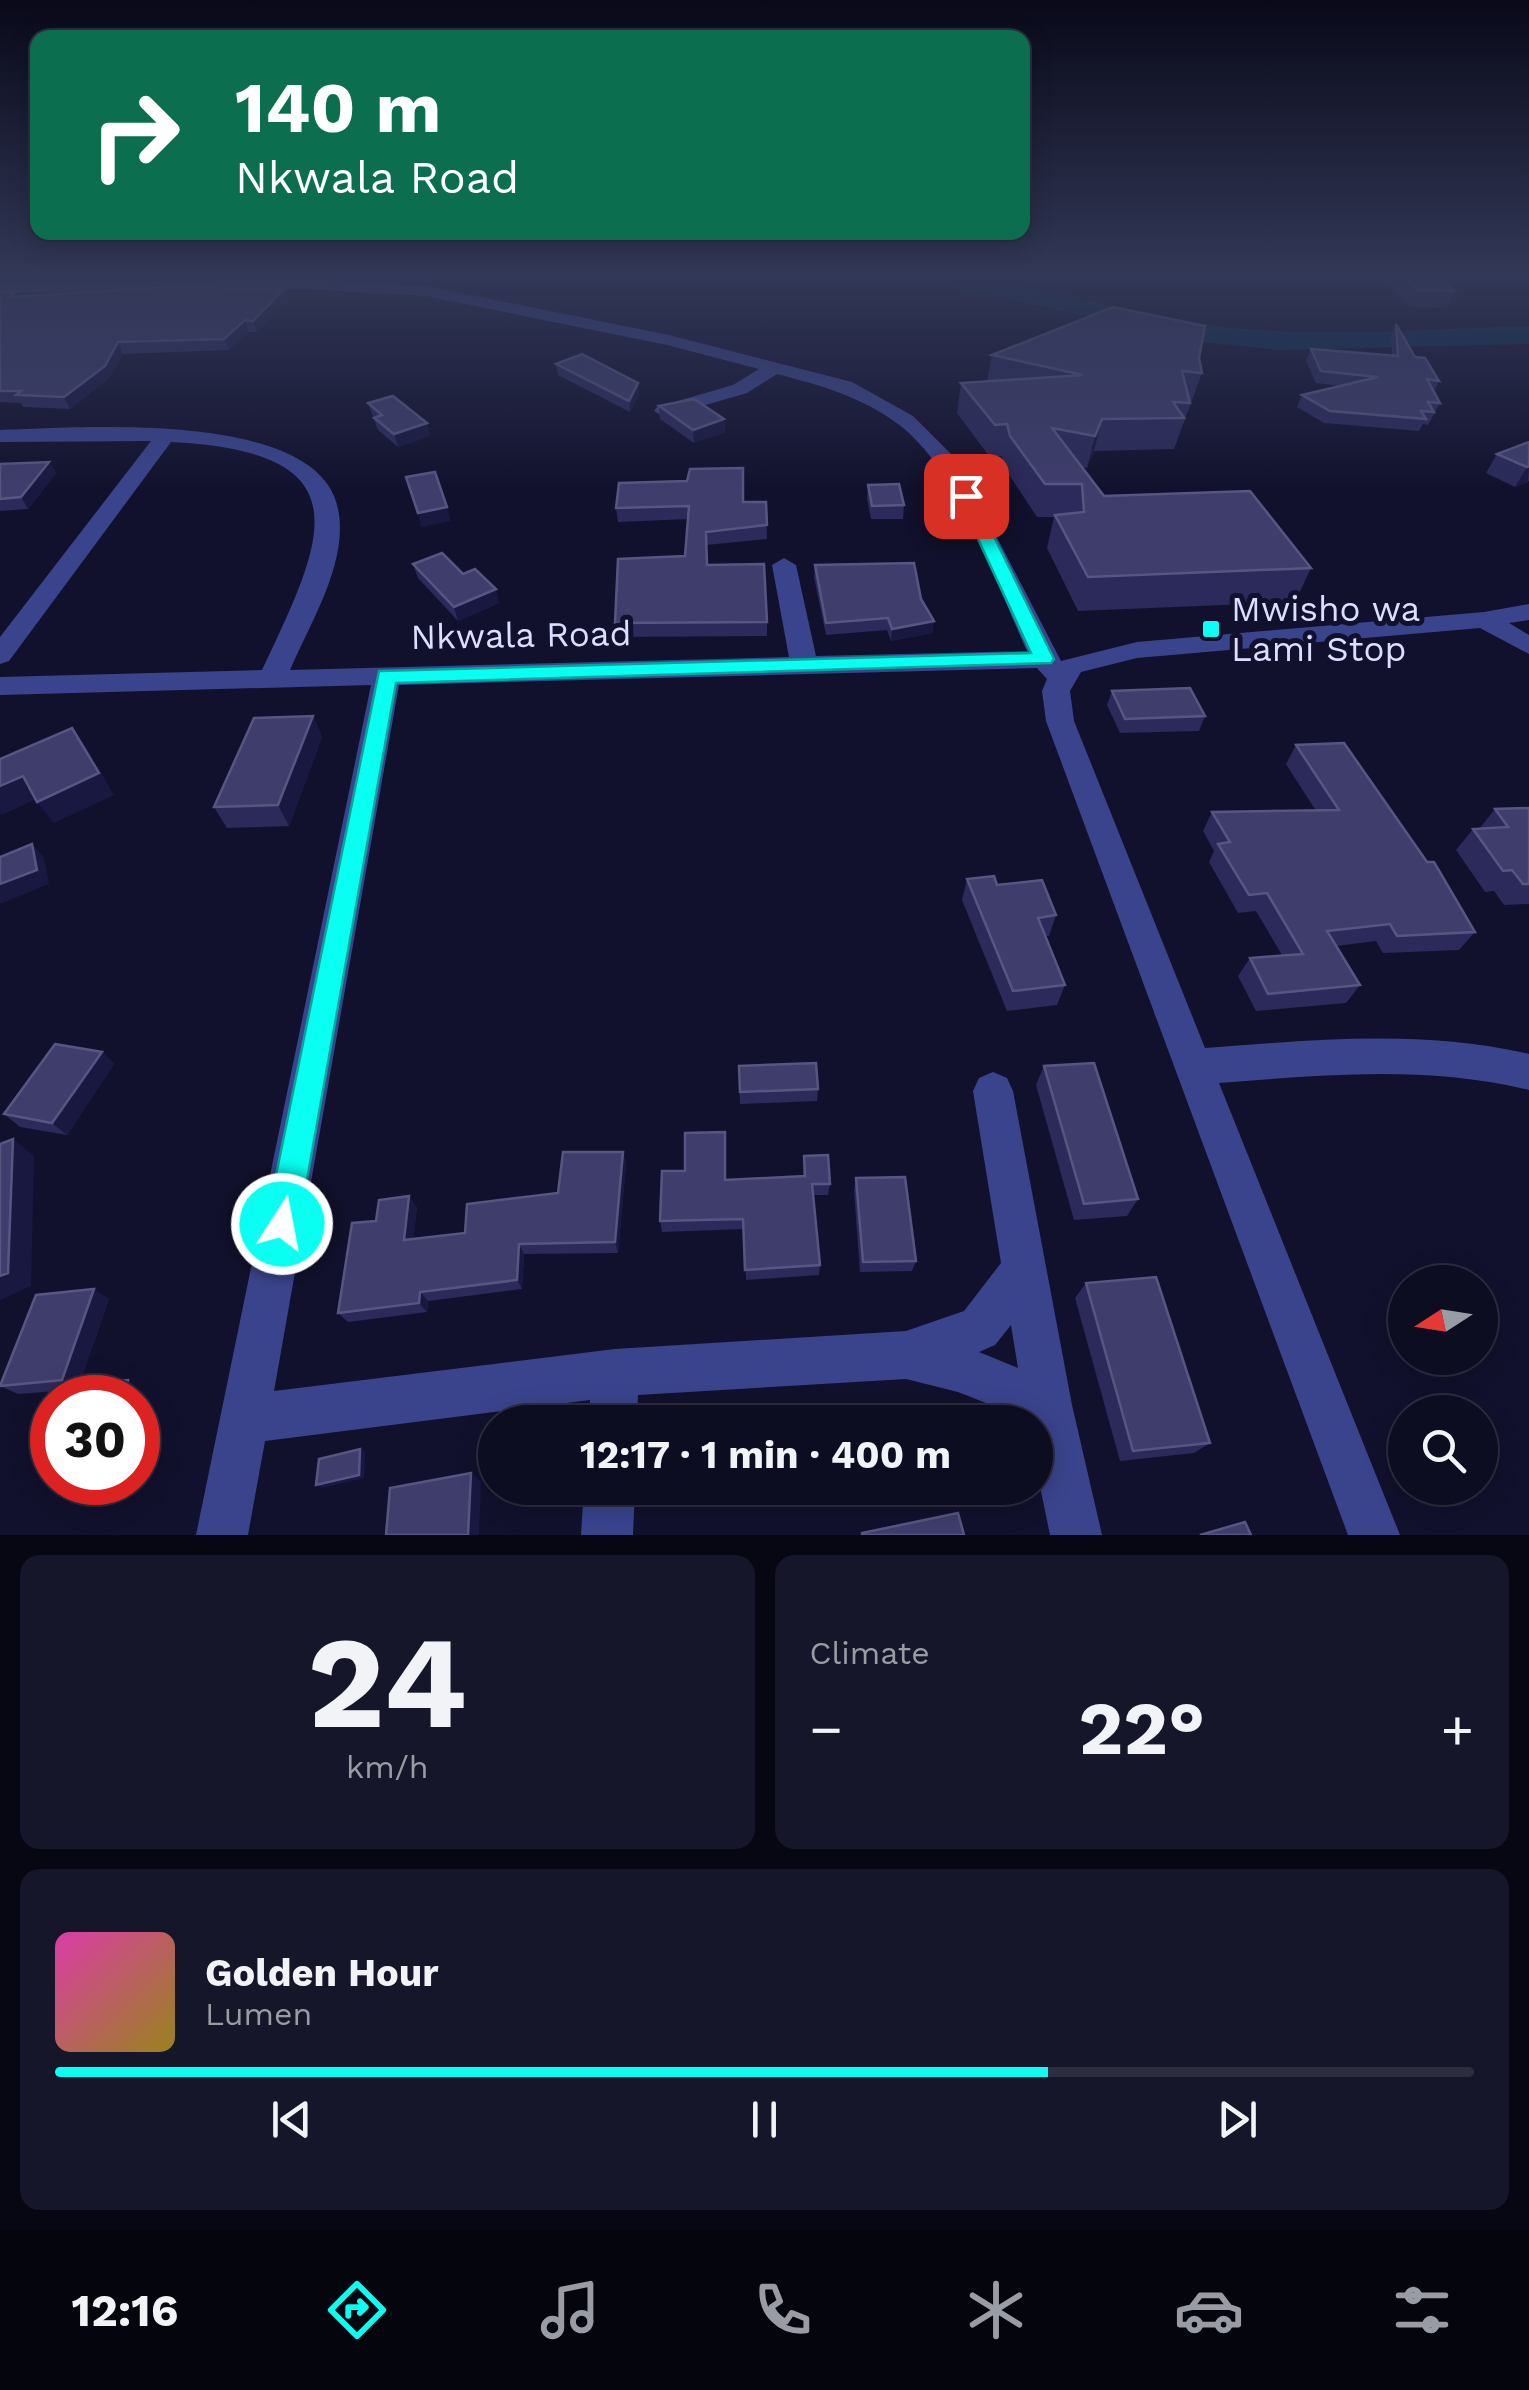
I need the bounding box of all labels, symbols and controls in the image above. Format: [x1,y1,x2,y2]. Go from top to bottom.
text: 140 m [235,67,441,149]
icon: right [70,70,200,200]
text: Nkwala Road [235,151,519,204]
pin [924,454,1009,539]
icon: arrive [939,469,994,524]
place label: Mwisho wa Lami Stop [1231,588,1420,670]
street label: Nkwala Road [410,612,632,658]
marker: Mwisho wa Lami Stop [1200,618,1222,640]
position arrow [230,1172,334,1276]
north arrow [1388,1265,1498,1375]
map controls [1388,1265,1498,1505]
speed limit sign: 30 [30,1375,160,1505]
button: search [1388,1395,1498,1505]
text: 12:17 · 1 min · 400 m [580,1433,951,1477]
text: 24 [307,1606,467,1759]
text: Climate [810,1634,930,1672]
text: 22° [1078,1684,1205,1772]
text: − [810,1697,843,1761]
text: + [1441,1697,1474,1761]
text: km/h [346,1748,428,1786]
text: Golden Hour [205,1951,439,1995]
text: Lumen [205,1995,312,2033]
icon: previous [264,2092,319,2147]
icon: pause [737,2092,792,2147]
icon: next [1210,2092,1265,2147]
icon: directions [322,2275,392,2345]
icon: music [535,2275,605,2345]
icon: phone [748,2275,818,2345]
icon: climate [961,2275,1031,2345]
icon: car [1174,2275,1244,2345]
icon: filters [1387,2275,1457,2345]
text: 12:16 [72,2284,178,2337]

